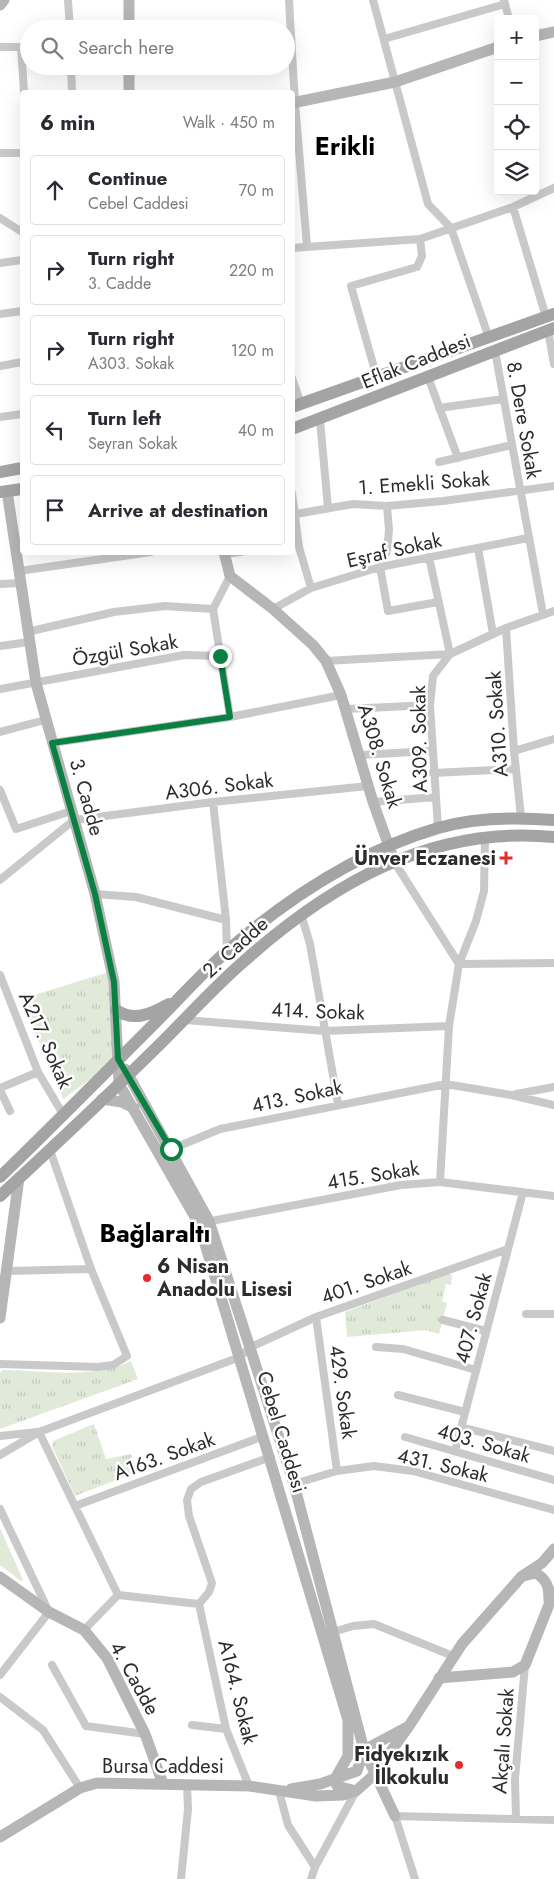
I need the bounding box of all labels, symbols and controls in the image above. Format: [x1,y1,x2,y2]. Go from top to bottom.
map controls [494,15,539,195]
button: + [494,15,539,60]
search box [20,20,295,75]
icon: search [38,34,66,62]
text: Search here [78,34,174,61]
button: − [494,60,539,105]
button: locate [494,105,539,150]
text: 6 min [40,108,95,138]
text: Walk · 450 m [183,111,275,134]
district label: Erikli [315,128,375,164]
button: layers [494,150,539,195]
text: Continue [88,165,167,192]
icon: ahead [41,176,69,204]
text: 70 m [239,179,274,202]
text: Cebel Caddesi [88,192,189,215]
text: Turn right [88,245,174,272]
icon: right [41,256,69,284]
text: 220 m [229,259,274,282]
text: 3. Cadde [88,272,151,295]
text: Turn right [88,325,174,352]
street label: Eflak Caddesi [357,326,475,397]
icon: right [41,336,69,364]
text: 120 m [231,339,274,362]
text: A303. Sokak [88,352,174,375]
street label: 8. Dere Sokak [499,359,548,481]
text: Turn left [88,405,161,432]
icon: left [41,416,69,444]
text: 40 m [238,419,274,442]
text: Seyran Sokak [88,432,177,455]
street label: 1. Emekli Sokak [357,464,491,503]
icon: arrive [41,496,69,524]
text: Arrive at destination [88,497,268,524]
street label: Eşraf Sokak [344,525,445,575]
street label: Özgül Sokak [70,627,180,674]
route end [209,645,232,668]
street label: A310. Sokak [479,670,516,778]
street label: A309. Sokak [404,685,435,793]
street label: A308. Sokak [350,700,409,812]
street label: 3. Cadde [62,755,111,839]
street label: A306. Sokak [163,765,275,808]
place label: Ünver Eczanesi [354,844,496,873]
marker: Ünver Eczanesi [500,852,512,864]
street label: 2. Cadde [196,910,275,985]
street label: A217. Sokak [11,987,80,1093]
street label: 414. Sokak [271,995,365,1028]
street label: 413. Sokak [249,1073,345,1120]
route start [160,1138,183,1161]
street label: 415. Sokak [325,1154,421,1197]
district label: Bağlaraltı [100,1215,210,1251]
place label: 6 Nisan Anadolu Lisesi [156,1252,292,1304]
street label: 401. Sokak [317,1253,415,1311]
street label: 407. Sokak [447,1269,500,1367]
marker: 6 Nisan Anadolu Lisesi [141,1272,153,1284]
street label: 429. Sokak [322,1343,363,1441]
street label: Cebel Caddesi [249,1368,314,1497]
street label: 403. Sokak [434,1416,534,1471]
street label: A163. Sokak [110,1425,219,1488]
street label: 431. Sokak [394,1441,491,1490]
street label: 4. Cadde [102,1636,167,1720]
street label: A164. Sokak [211,1637,265,1747]
street label: Akçalı Sokak [485,1687,522,1795]
place label: Fidyekızık İlkokulu [354,1740,449,1792]
street label: Bursa Caddesi [102,1752,224,1781]
marker: Fidyekızık İlkokulu [453,1759,465,1771]

